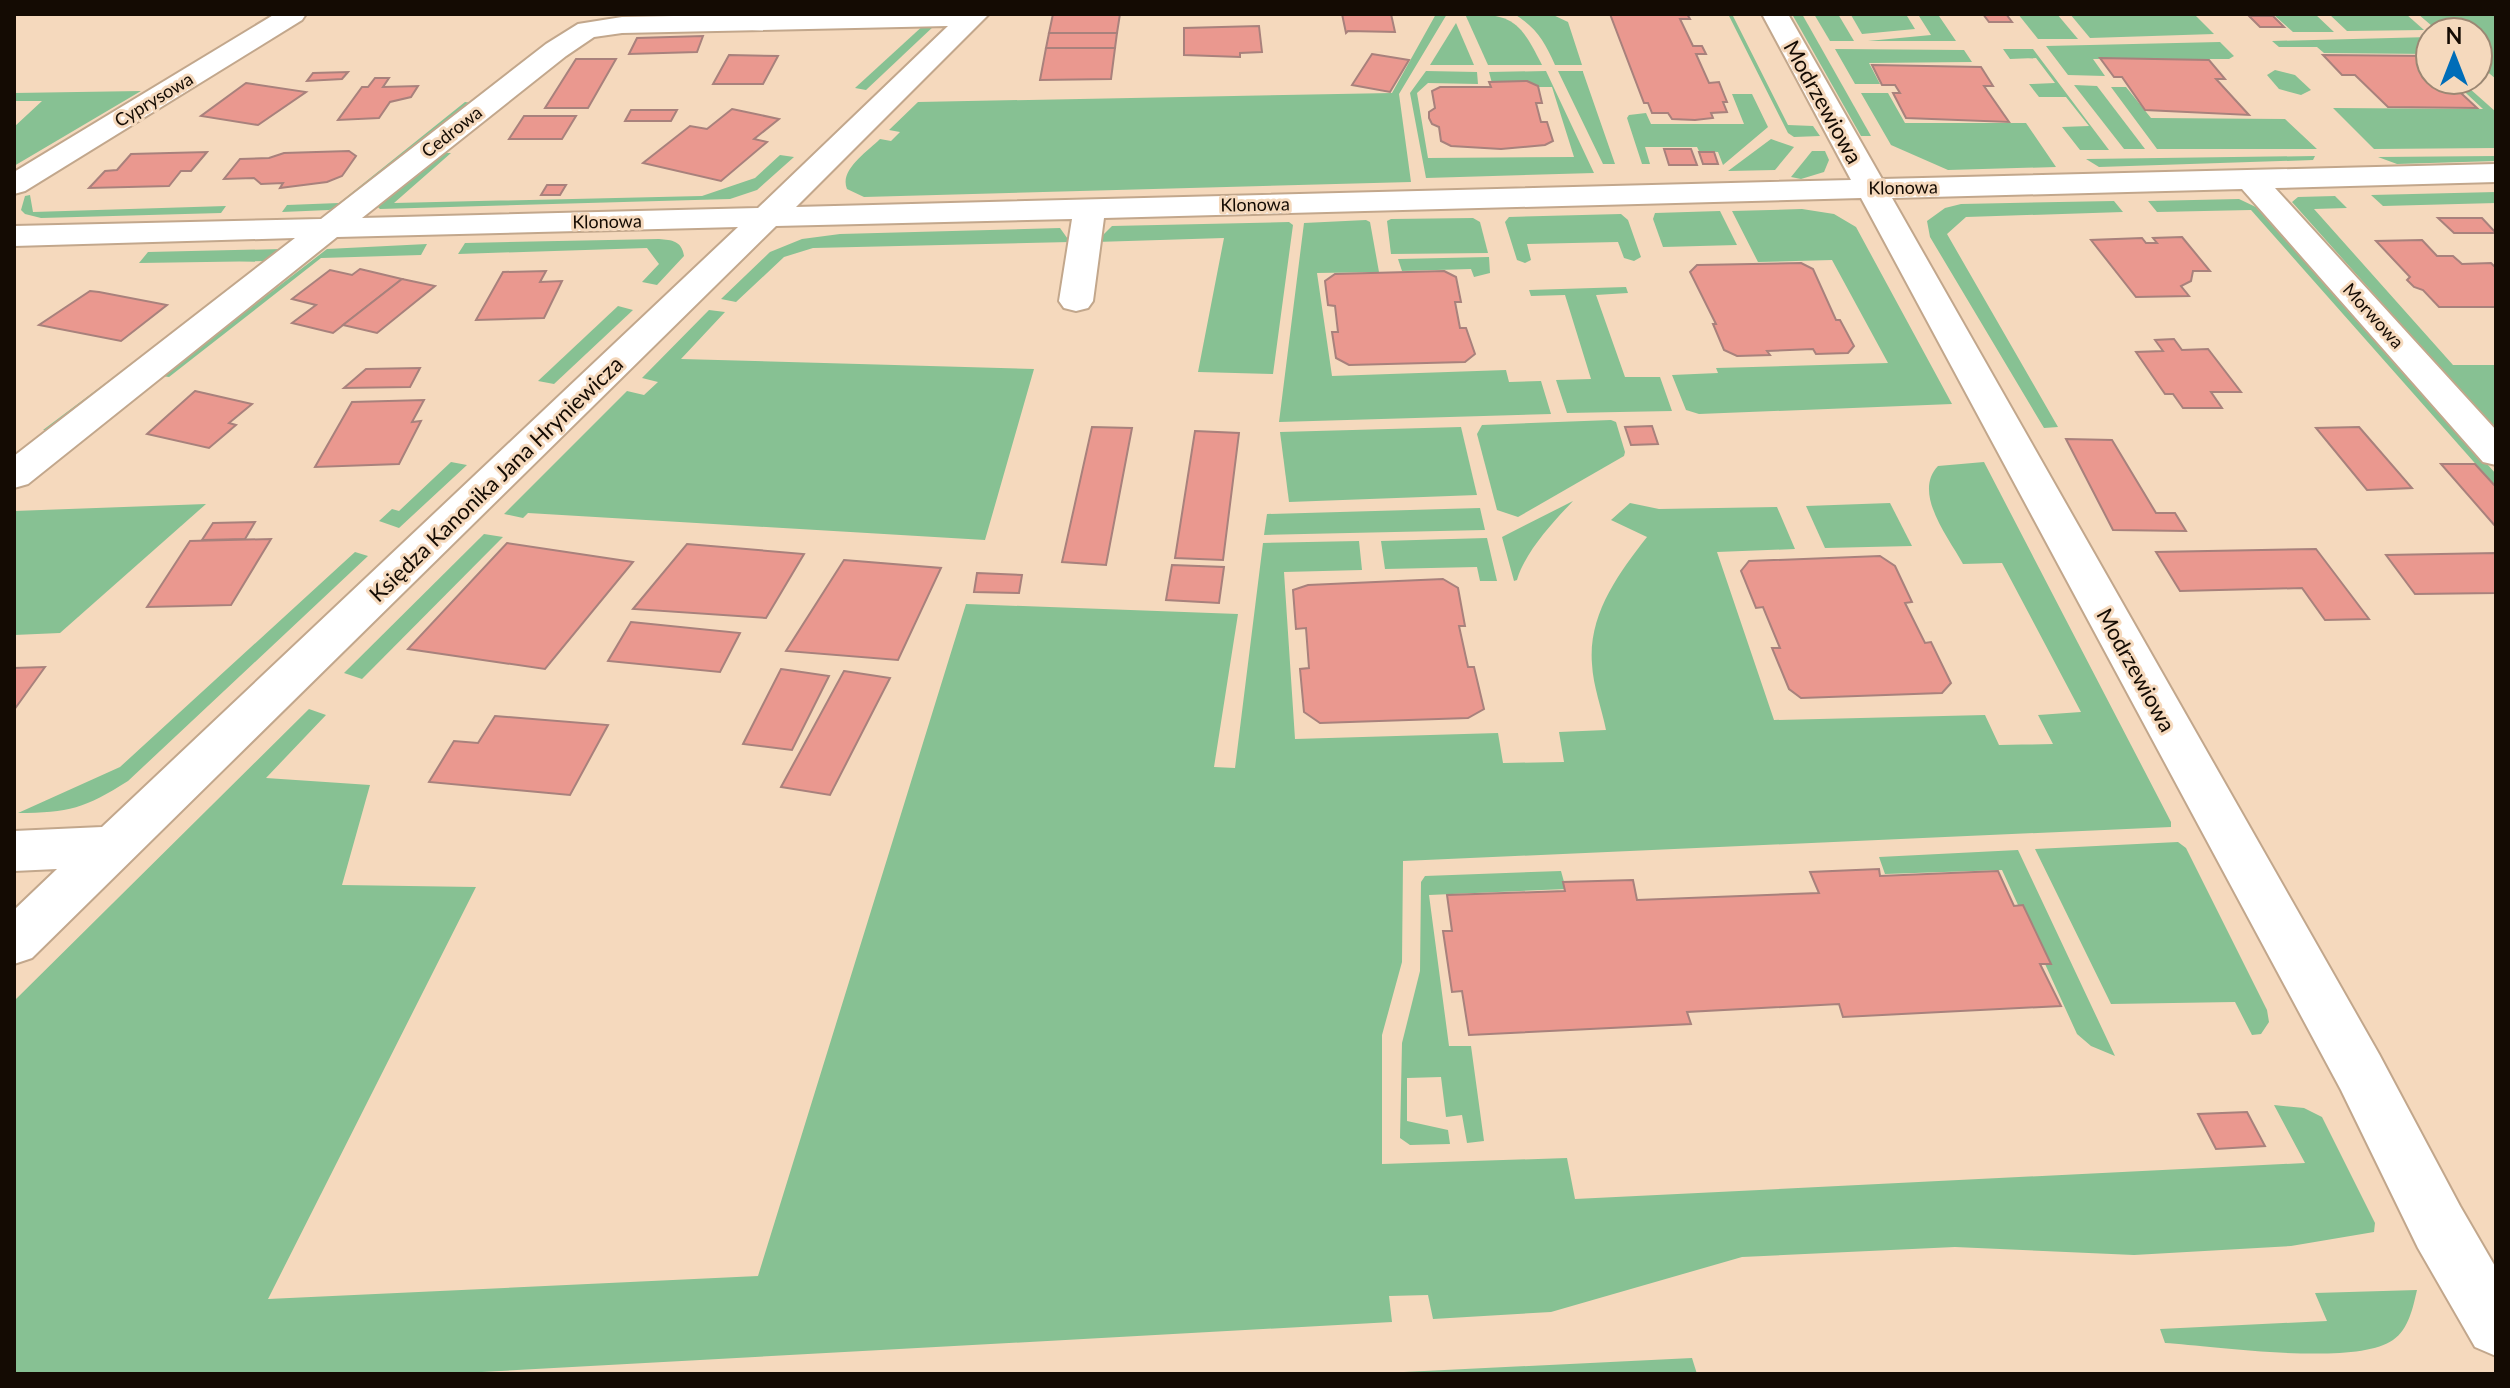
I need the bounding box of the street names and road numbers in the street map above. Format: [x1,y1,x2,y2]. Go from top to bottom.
street label: Modrzewiowa [1778,35,1868,168]
street label: Cyprysowa [110,67,197,131]
street label: Cedrowa [417,101,486,162]
street label: Klonowa [1868,175,1938,199]
street label: Klonowa [1220,192,1290,216]
street label: Klonowa [572,209,642,233]
street label: Morwowa [2339,278,2409,353]
street label: Księdza Kanonika Jana Hryniewicza [363,350,628,607]
street label: Modrzewiowa [2091,603,2181,736]

